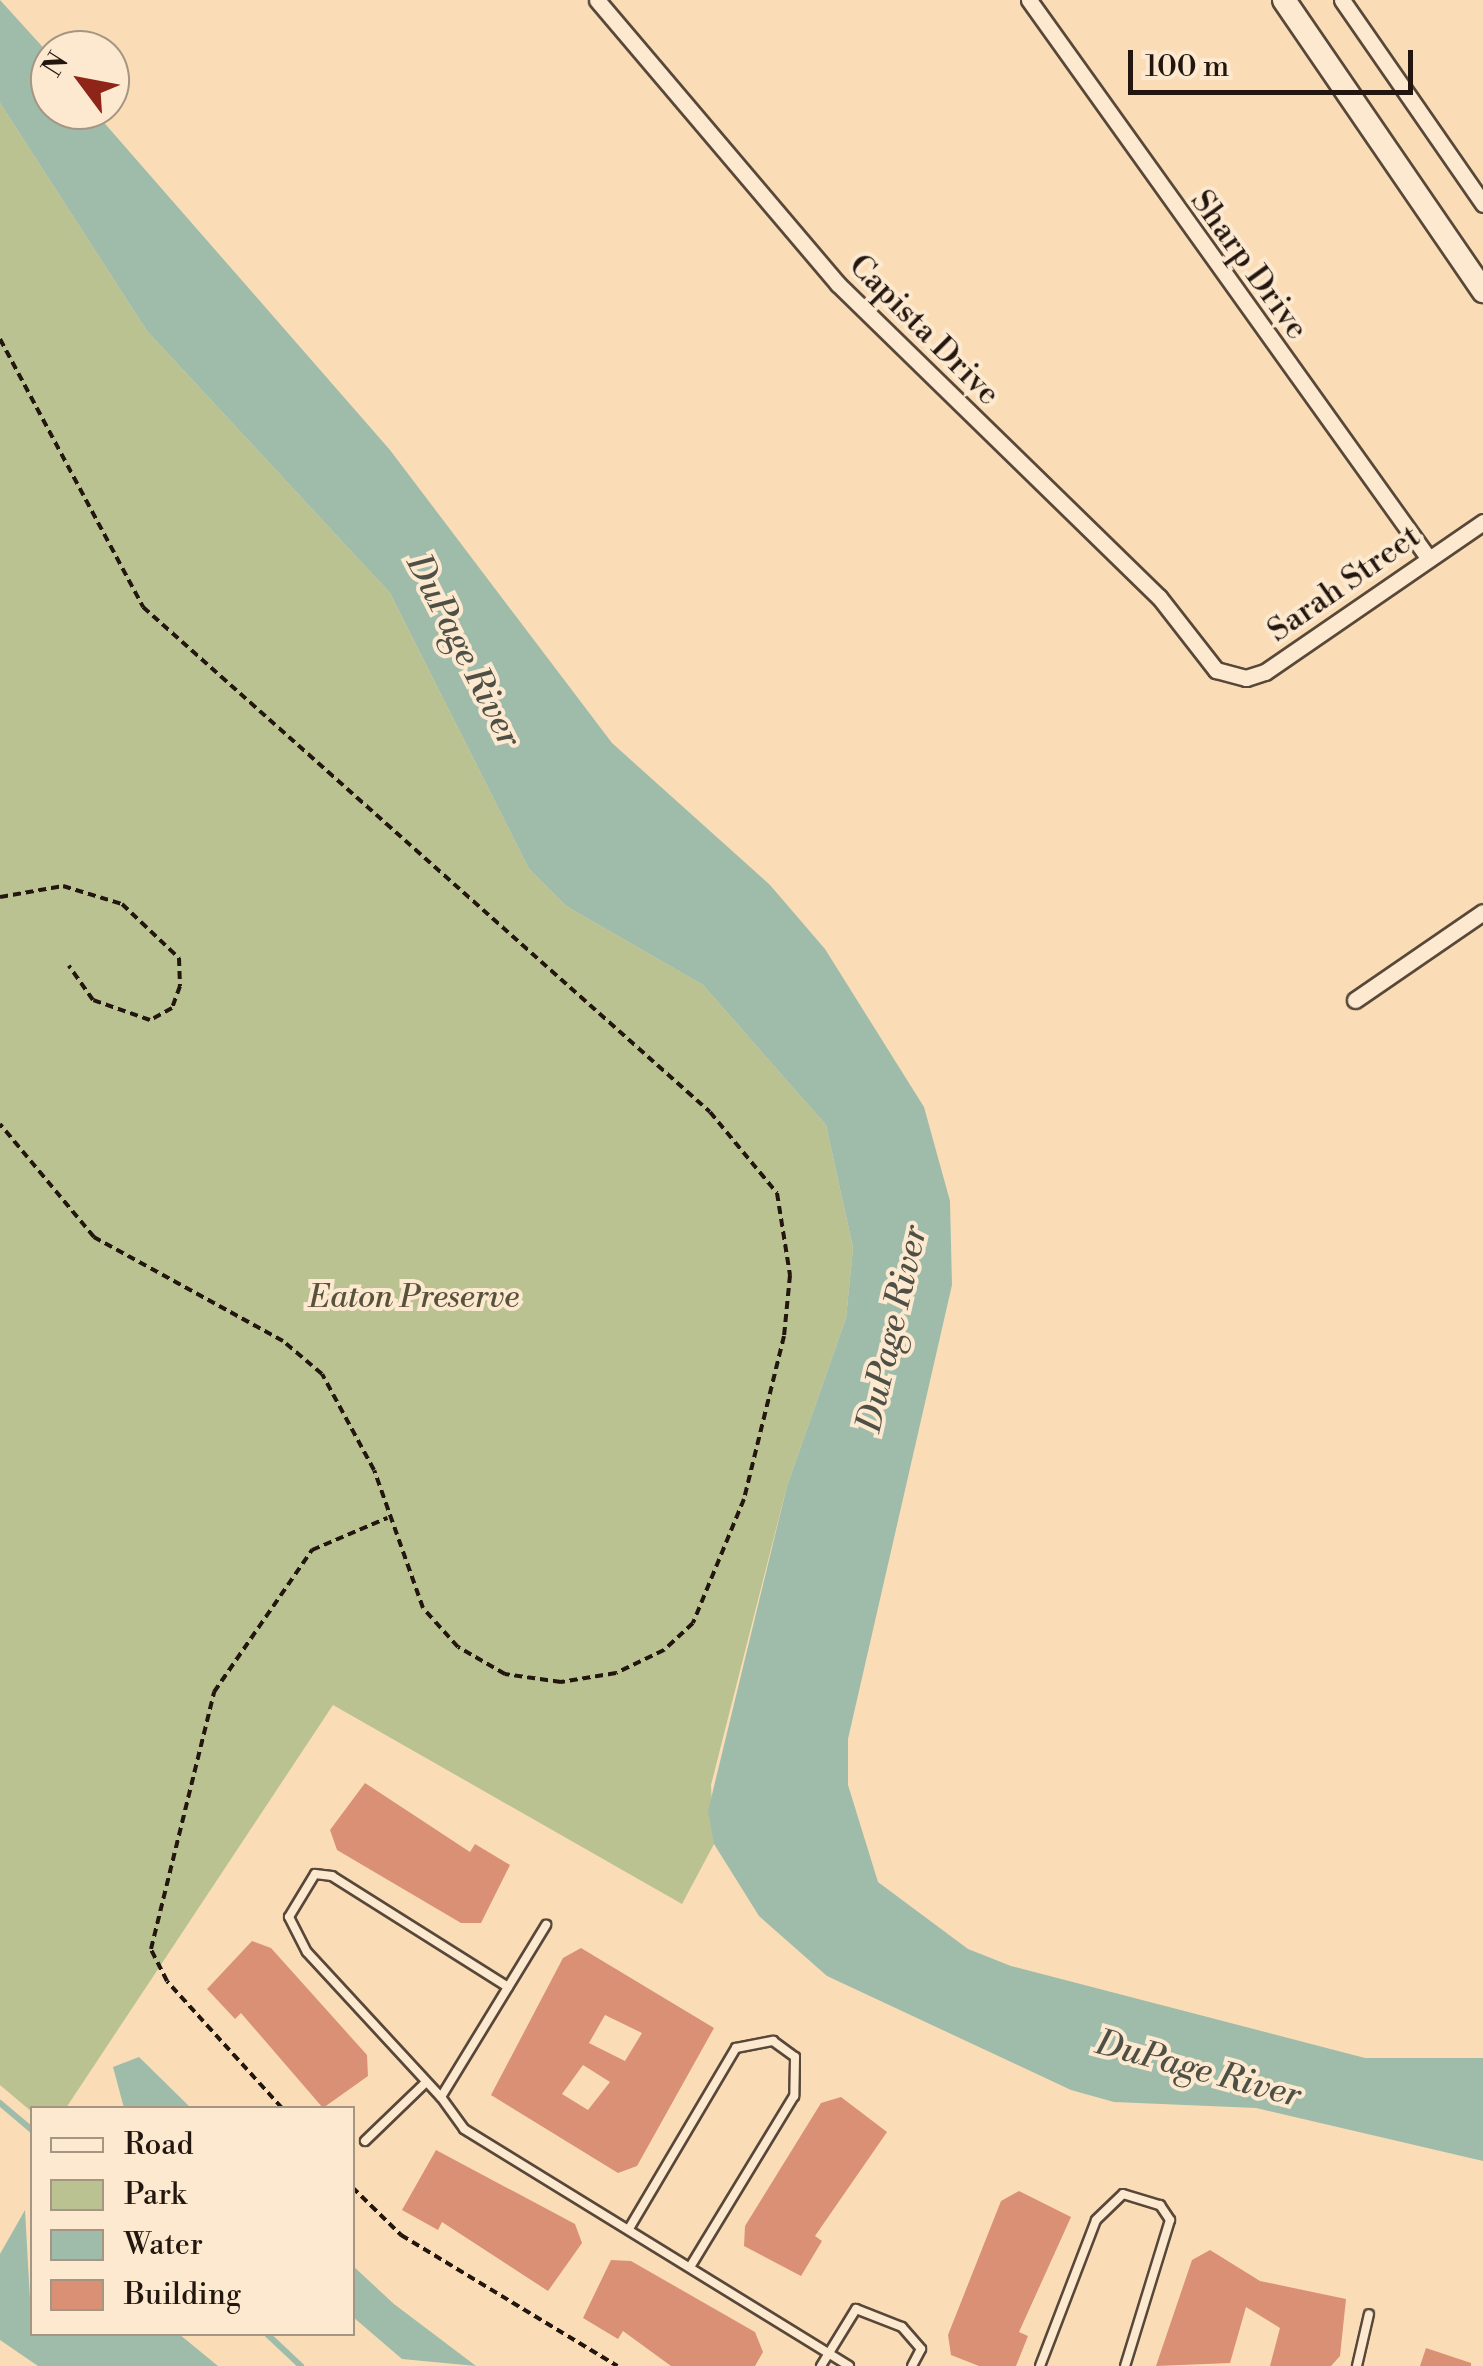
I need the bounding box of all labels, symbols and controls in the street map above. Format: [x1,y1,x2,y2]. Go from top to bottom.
north arrow [30,30,130,130]
scale bar [1133,30,1418,92]
text: N [35,46,77,84]
text: 100 m [1145,48,1229,86]
street label: Sharp Drive [1182,183,1316,347]
street label: Capista Drive [841,247,1007,413]
street label: Sarah Street [1260,518,1428,650]
water label: DuPage River [396,548,530,754]
water label: DuPage River [849,1222,937,1436]
park label: Eaton Preserve [309,1278,519,1316]
water label: DuPage River [1091,2022,1305,2118]
legend [30,2106,355,2336]
text: Road [124,2126,194,2164]
text: Park [124,2176,186,2214]
text: Water [124,2226,203,2264]
text: Building [124,2276,241,2314]

